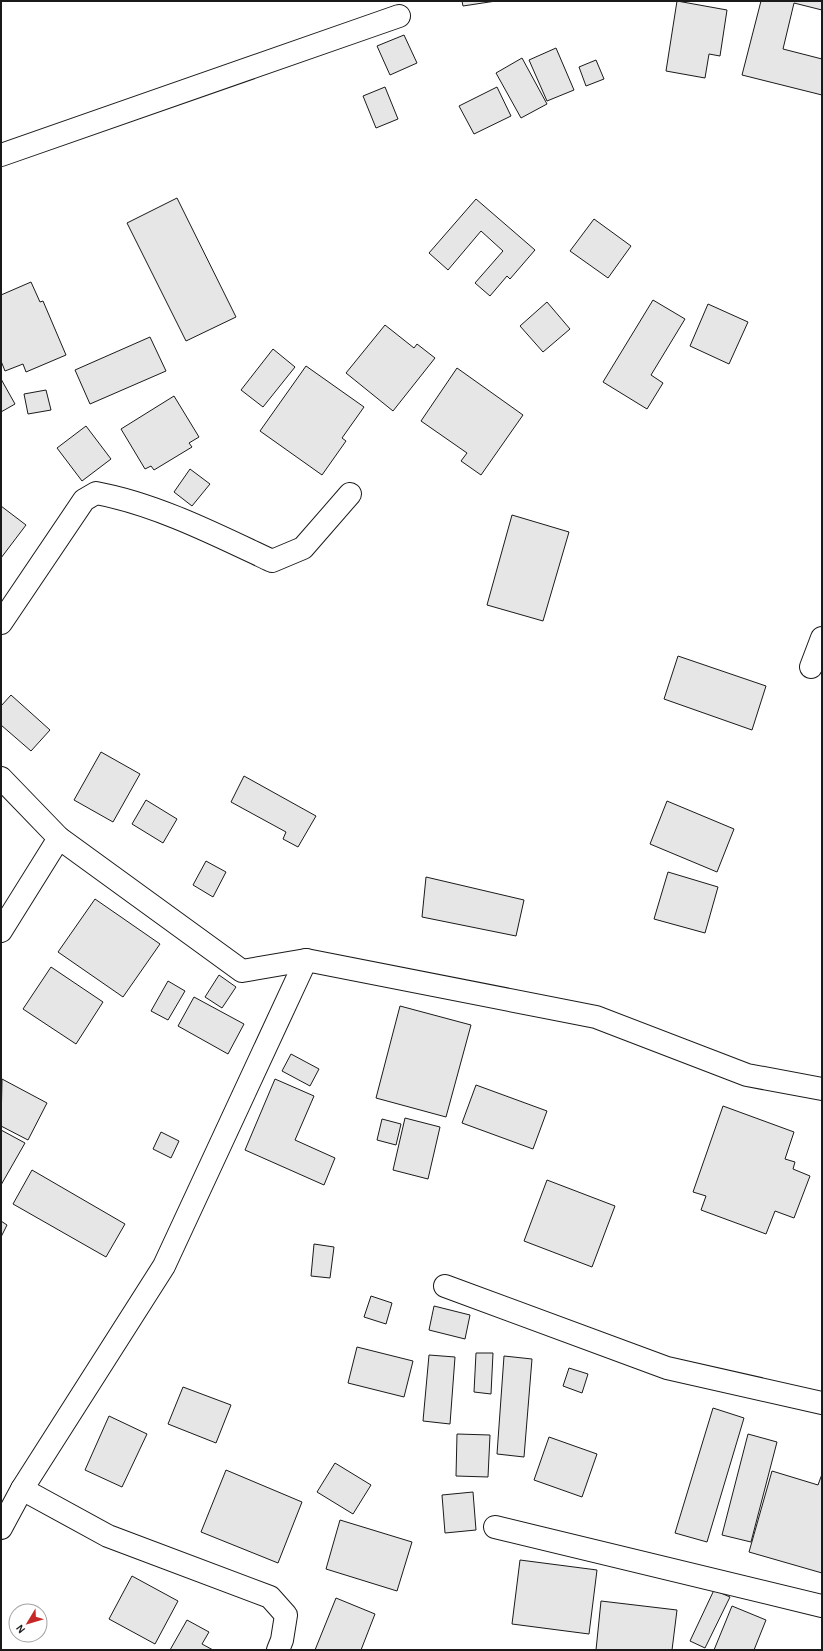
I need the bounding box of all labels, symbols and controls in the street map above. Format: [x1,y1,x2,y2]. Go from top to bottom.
north arrow [8,1603,48,1643]
text: N [14,1622,27,1635]

